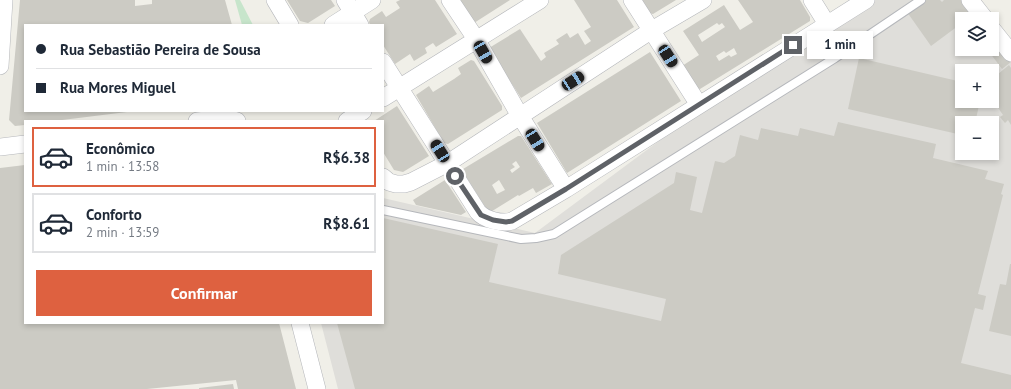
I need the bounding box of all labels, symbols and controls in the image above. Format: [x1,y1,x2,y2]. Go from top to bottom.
map controls [955,12,999,160]
button: layers [955,12,999,56]
callout: 1 min [807,31,873,59]
route end [784,36,802,54]
text: 1 min [824,36,856,53]
car [472,39,494,65]
text: Rua Sebastião Pereira de Sousa [60,40,261,59]
car [656,43,680,69]
button: + [955,64,999,108]
car [560,69,586,93]
text: Rua Mores Miguel [60,78,176,97]
button: − [955,116,999,160]
car [524,127,546,153]
car [429,138,451,164]
icon: car [38,139,74,175]
text: Econômico [86,139,155,158]
text: R$6.38 [323,148,370,167]
text: 1 min · 13:58 [86,158,159,175]
route start [446,167,464,185]
icon: car [38,205,74,241]
text: Conforto [86,205,142,224]
text: R$8.61 [323,214,370,233]
text: 2 min · 13:59 [86,224,159,241]
button: Confirmar [36,270,372,316]

